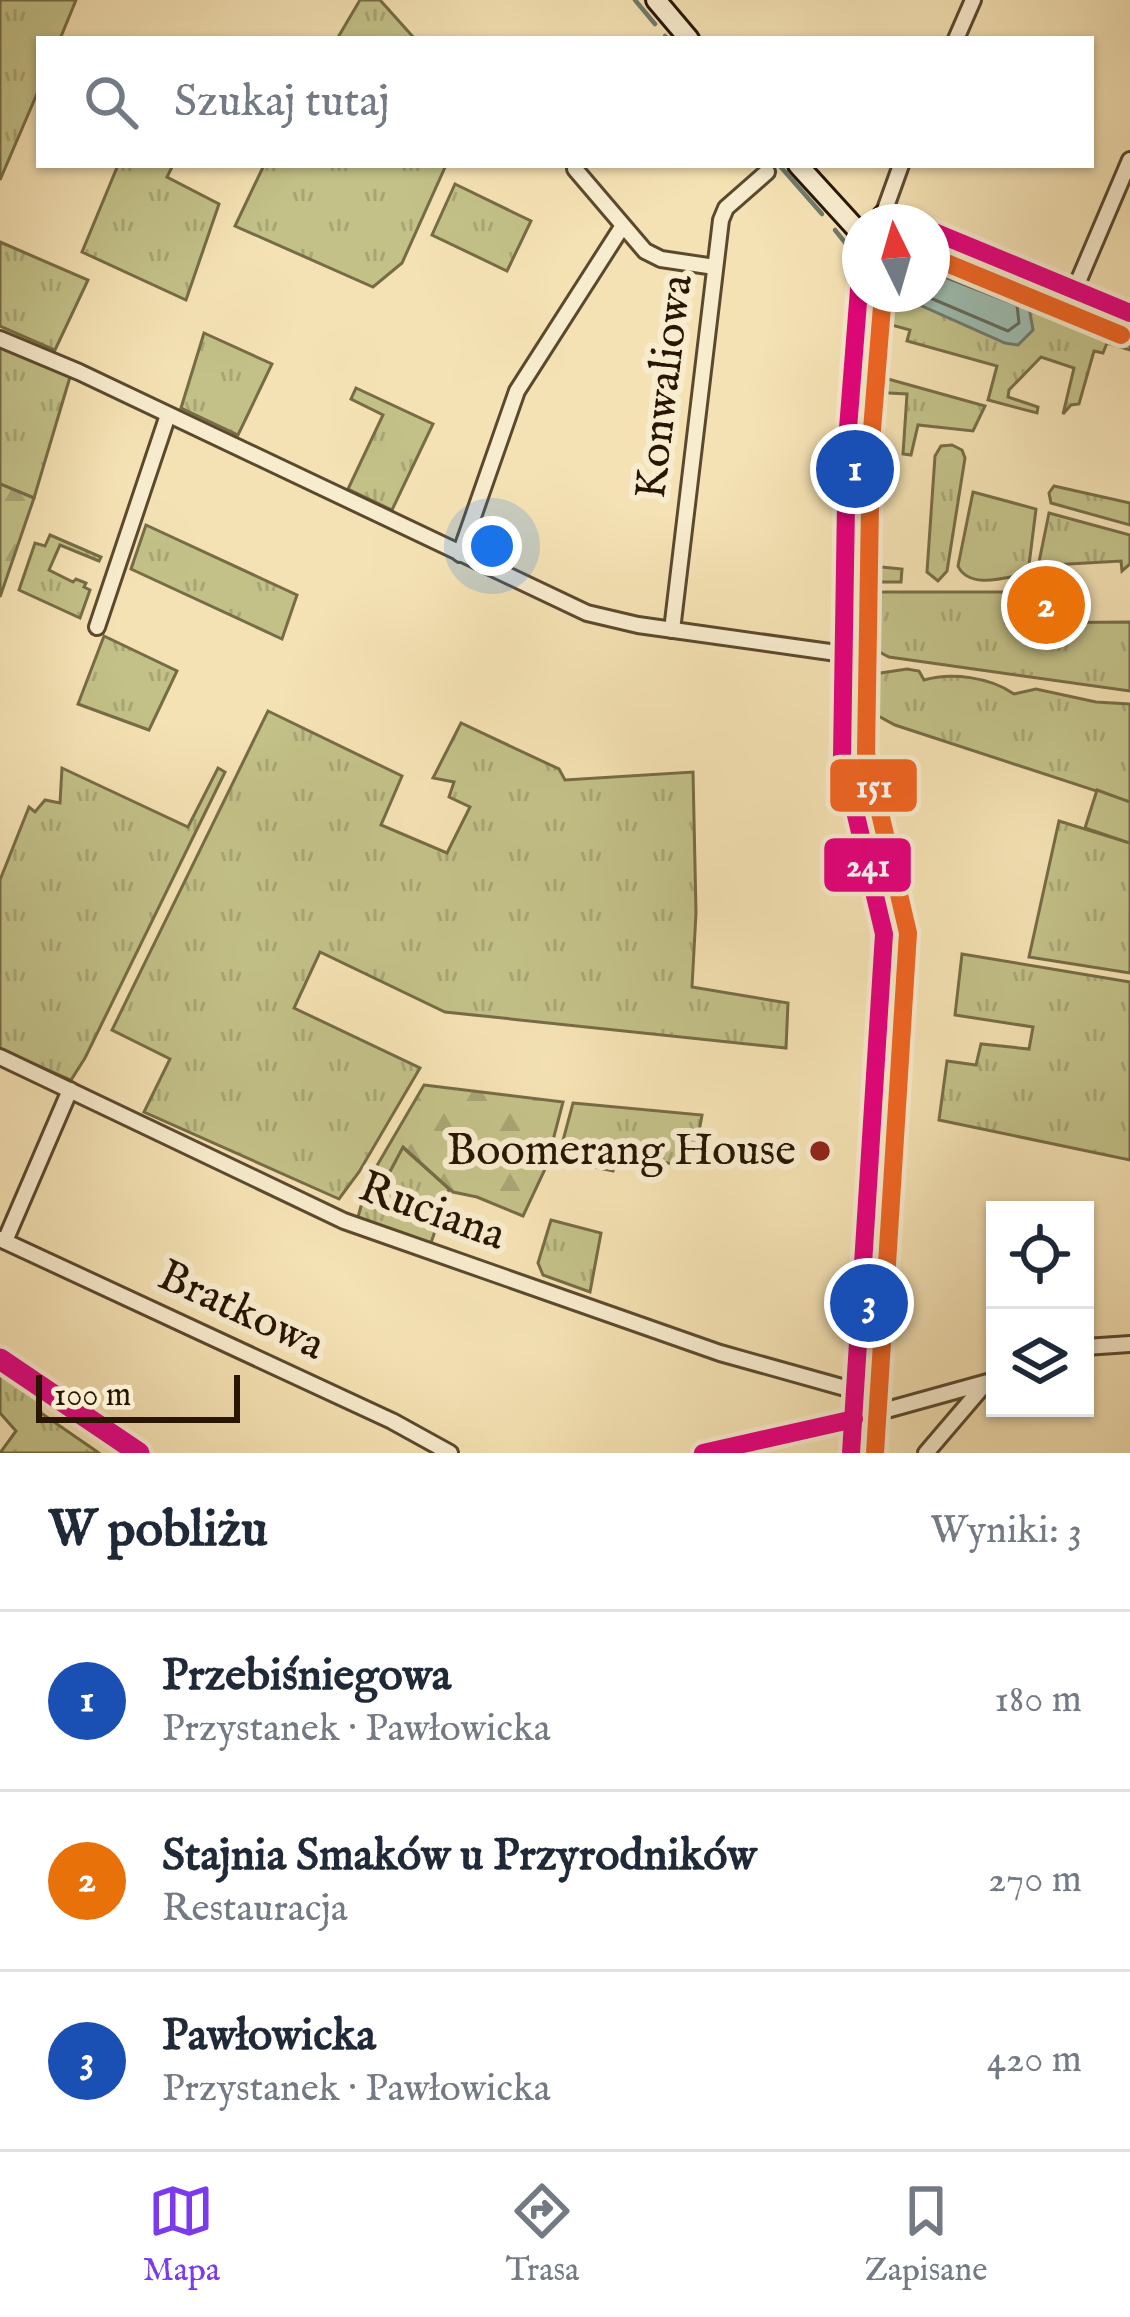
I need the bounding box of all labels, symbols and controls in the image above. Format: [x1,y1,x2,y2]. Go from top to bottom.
search box [36,36,1094,168]
icon: search [78,69,144,135]
text: Szukaj tutaj [174,74,390,131]
north arrow [842,204,950,312]
street label: Konwaliowa [623,271,707,503]
pin: 1 [816,424,894,514]
your location [462,516,522,576]
pin: 2 [1007,560,1085,650]
line badge: 151 [828,757,919,814]
text: 151 [856,767,892,809]
line badge: 241 [822,836,913,894]
text: 241 [846,846,890,888]
place label: Boomerang House [446,1123,796,1180]
marker: Boomerang House [807,1138,833,1164]
street label: Ruciana [351,1159,513,1265]
map controls [986,1201,1094,1417]
button: locate [986,1201,1094,1309]
street label: Bratkowa [148,1248,334,1375]
pin: 3 [830,1258,908,1348]
button: layers [986,1309,1094,1417]
scale bar [36,1369,240,1422]
text: 100 m [54,1375,131,1417]
text: W pobliżu [48,1499,268,1564]
text: Wyniki: 3 [930,1507,1082,1556]
text: Przebiśniegowa [162,1648,451,1705]
text: 1 [80,1676,94,1725]
text: 180 m [994,1676,1082,1725]
text: Przystanek · Pawłowicka [162,1705,551,1754]
text: Stajnia Smaków u Przyrodników [162,1828,757,1885]
text: 2 [78,1856,96,1905]
text: 270 m [988,1856,1082,1905]
text: Restauracja [162,1885,348,1934]
text: Pawłowicka [162,2008,376,2065]
text: 3 [80,2036,94,2085]
text: 420 m [987,2036,1082,2085]
text: Przystanek · Pawłowicka [162,2065,551,2114]
tab: Mapa [143,2178,220,2292]
tab: Trasa [506,2178,579,2292]
tab: Zapisane [865,2178,987,2292]

